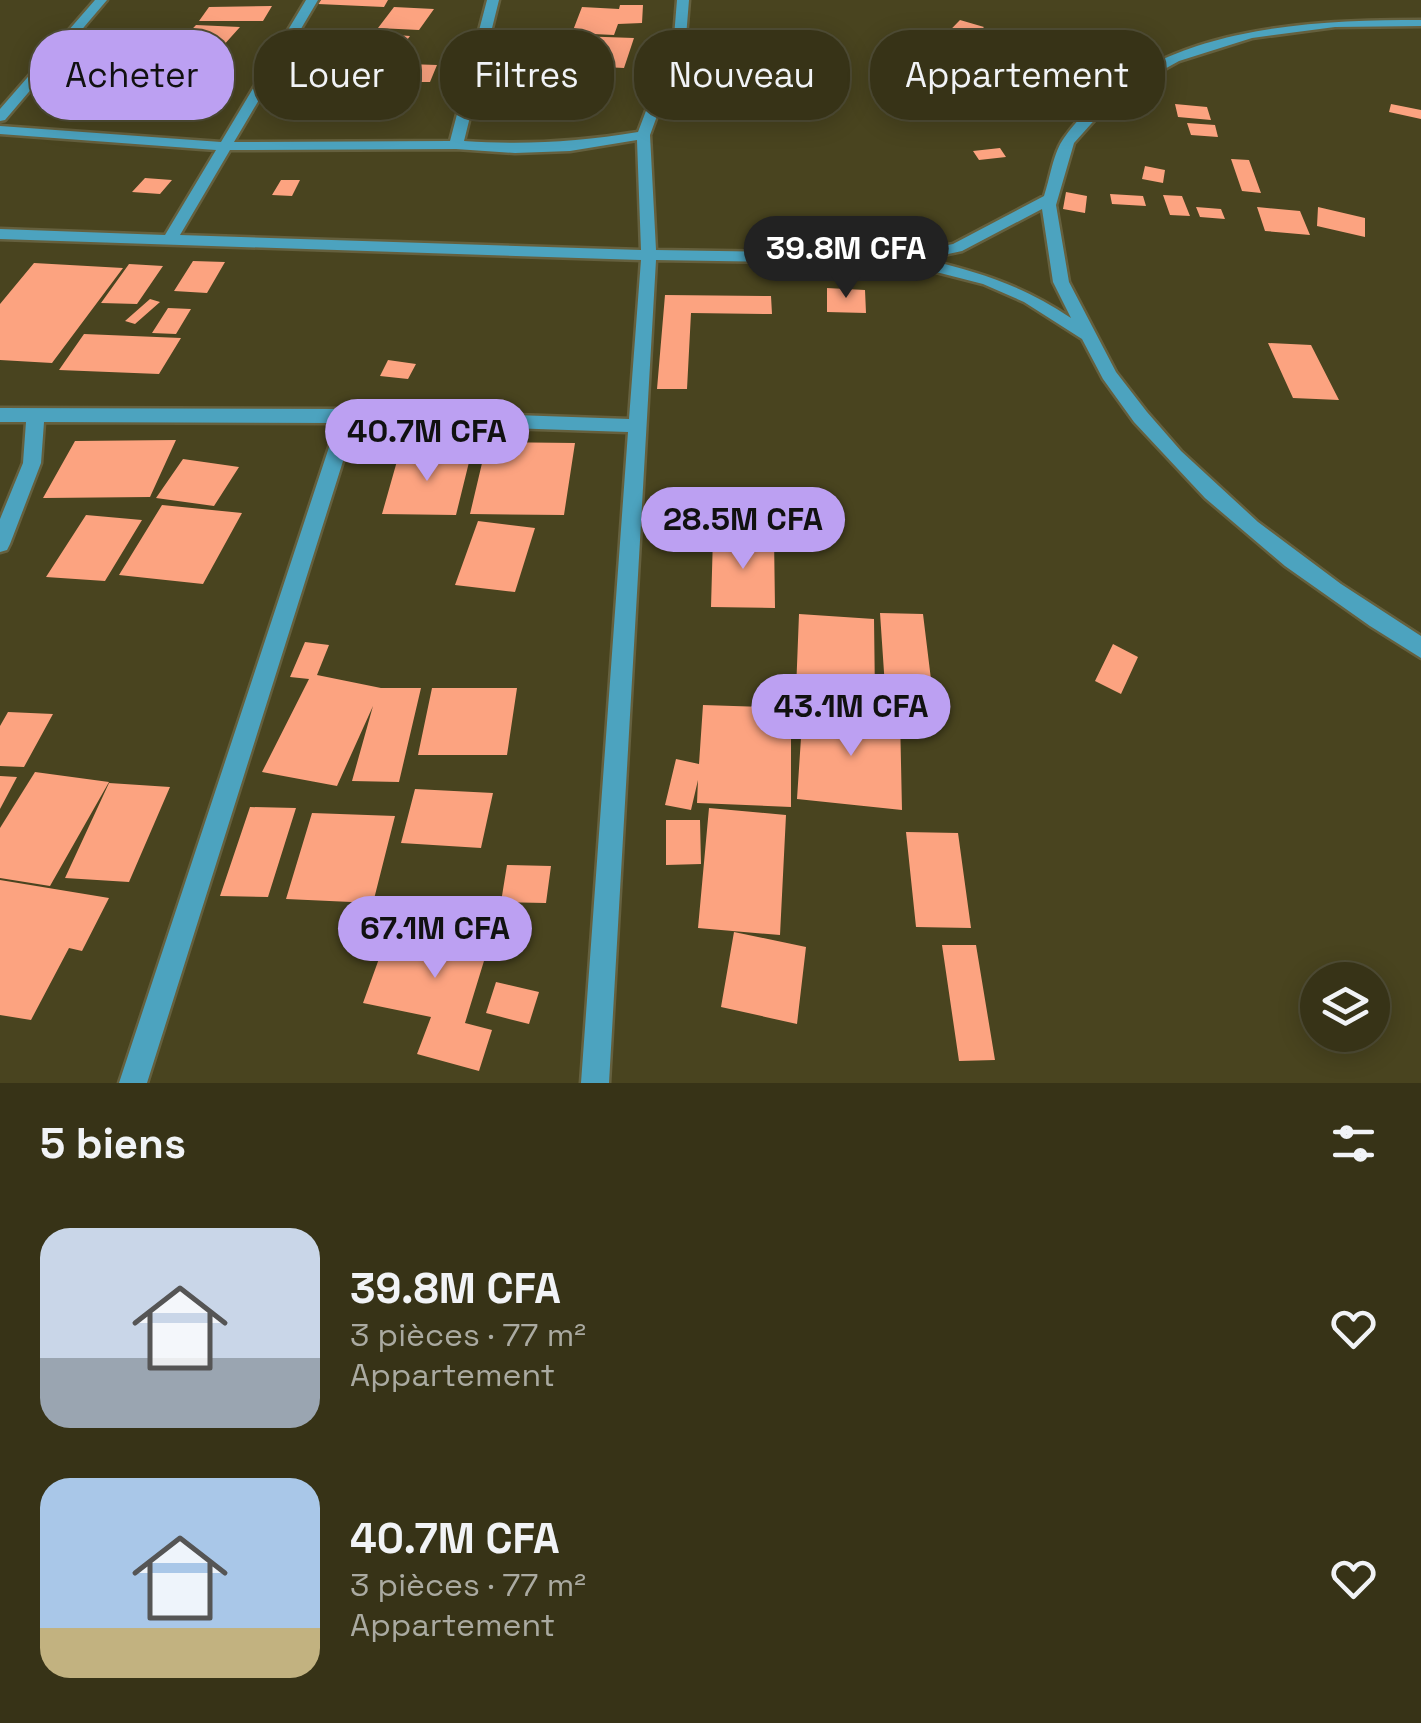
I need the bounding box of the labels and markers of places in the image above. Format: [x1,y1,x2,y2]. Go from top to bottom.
pin: 39.8M CFA [732,216,960,301]
pin: 40.7M CFA [313,399,541,484]
pin: 28.5M CFA [629,487,857,572]
pin: 43.1M CFA [737,674,965,759]
pin: 67.1M CFA [321,896,549,981]

